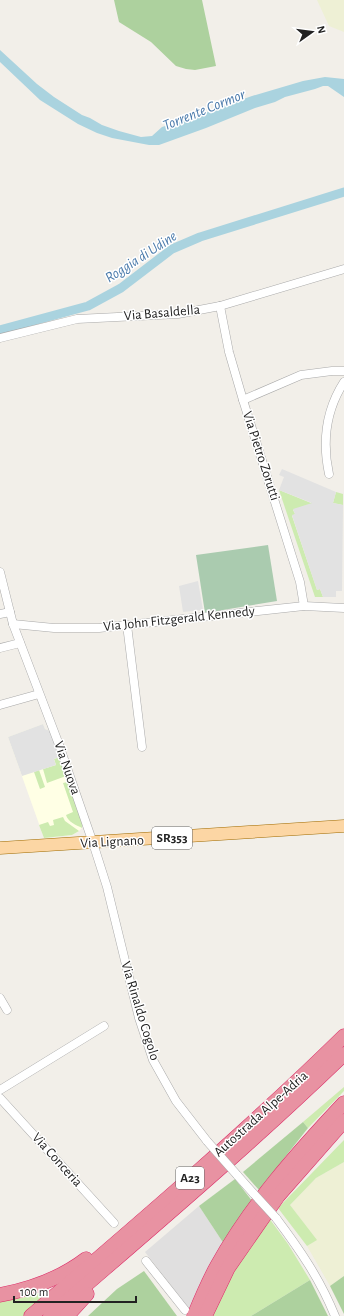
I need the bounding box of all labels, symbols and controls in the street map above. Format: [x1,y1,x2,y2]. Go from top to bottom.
north arrow [292,12,332,52]
text: N [315,25,327,35]
water label: Torrente Cormor [161,86,248,133]
water label: Roggia di Udine [103,228,180,286]
street label: Via Basaldella [123,303,201,323]
street label: Via Pietro Zorutti [240,410,282,502]
street label: Via John Fitzgerald Kennedy [103,604,255,634]
street label: Via Nuova [51,739,83,797]
road number: SR353 [152,827,192,849]
street label: Via Lignano [80,833,144,851]
street label: Via Rinaldo Cogolo [118,960,162,1062]
street label: Autostrada Alpe-Adria [211,1068,311,1160]
street label: Via Conceria [29,1130,85,1190]
road number: A23 [176,1167,204,1189]
scale bar [14,1278,136,1304]
text: 100 m [20,1286,48,1298]

